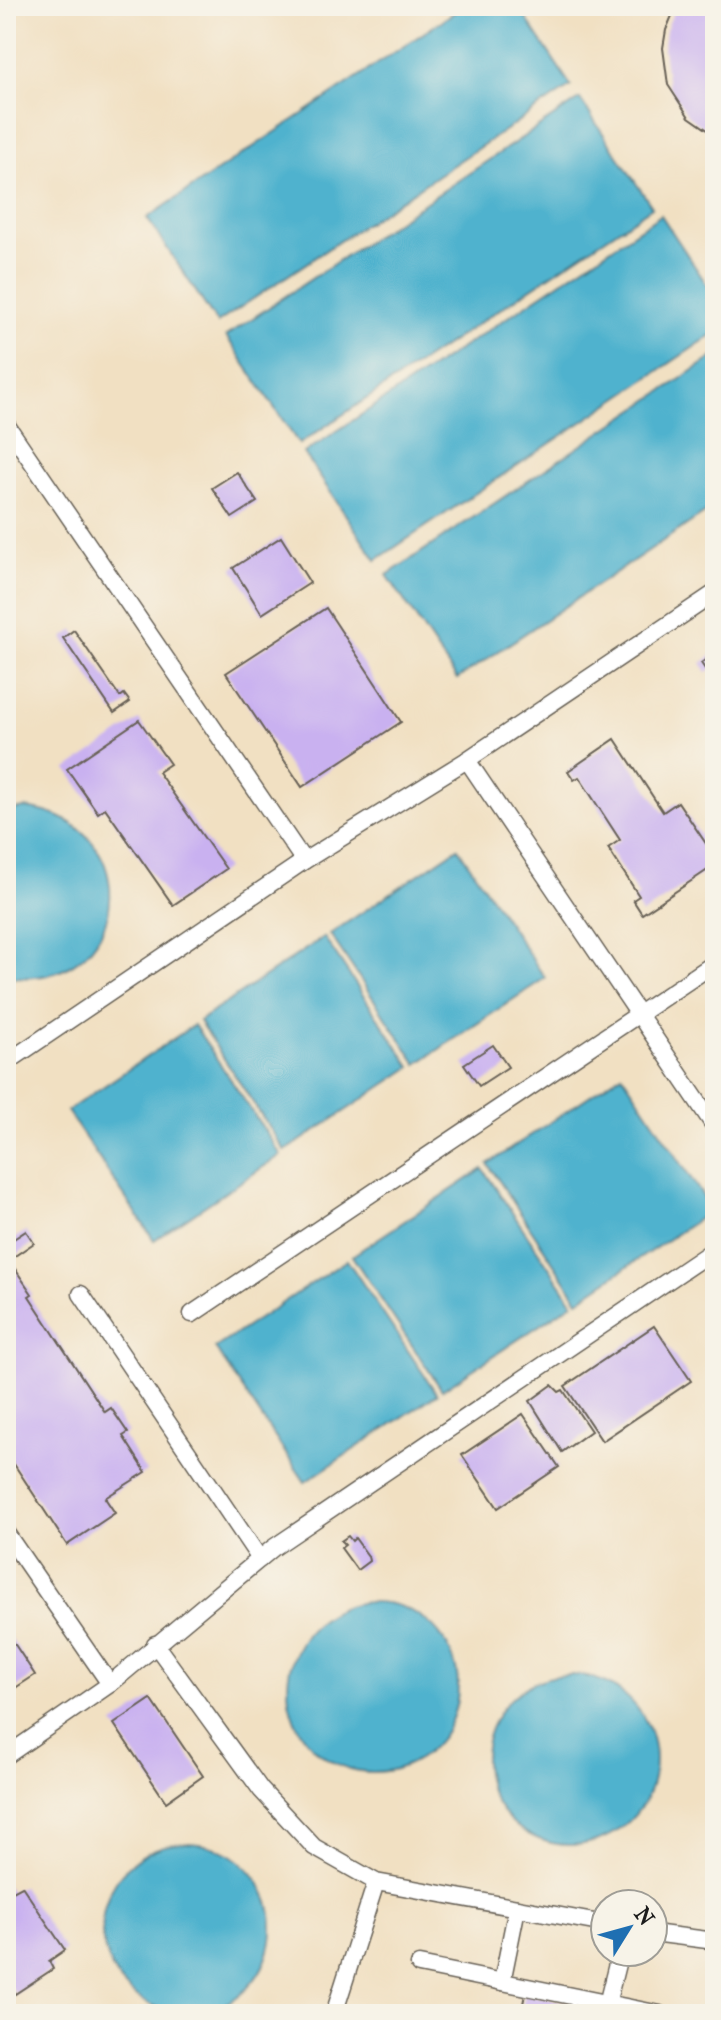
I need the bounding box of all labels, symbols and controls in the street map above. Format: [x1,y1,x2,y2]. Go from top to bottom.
north arrow [589,1888,669,1968]
text: N [629,1902,660,1931]

